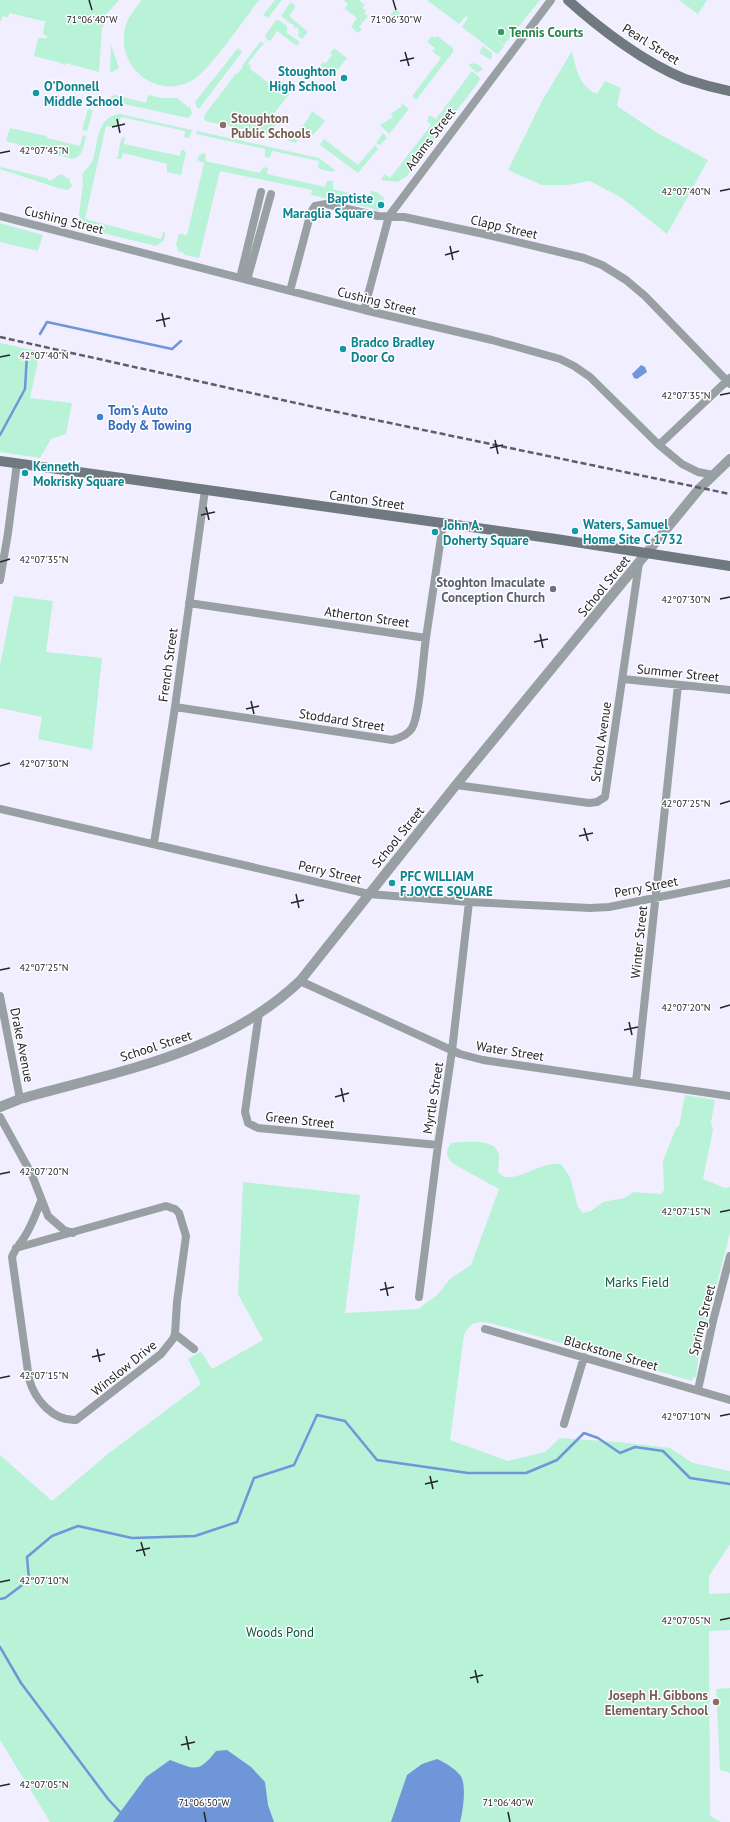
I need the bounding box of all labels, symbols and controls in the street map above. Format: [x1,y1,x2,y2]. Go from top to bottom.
text: 71°06'40"W [66,13,118,26]
text: 71°06'30"W [370,13,422,26]
street label: Pearl Street [619,20,683,69]
place label: Tennis Courts [509,24,584,41]
marker: Tennis Courts [496,27,506,37]
place label: Stoughton High School [269,63,336,95]
marker: Stoughton High School [339,73,349,83]
place label: O'Donnell Middle School [44,78,123,110]
marker: O'Donnell Middle School [31,88,41,98]
street label: Adams Street [401,104,459,174]
place label: Stoughton Public Schools [231,110,311,142]
marker: Stoughton Public Schools [218,120,228,130]
text: 42°07'45"N [19,144,69,157]
text: 42°07'40"N [661,185,711,198]
place label: Baptiste Maraglia Square [283,190,373,222]
marker: Baptiste Maraglia Square [376,200,386,210]
street label: Cushing Street [23,202,106,238]
street label: Clapp Street [469,211,540,243]
street label: Cushing Street [336,283,419,319]
place label: Bradco Bradley Door Co [351,334,435,366]
marker: Bradco Bradley Door Co [338,344,348,354]
text: 42°07'40"N [19,349,69,362]
text: 42°07'35"N [661,389,711,402]
place label: Tom's Auto Body & Towing [108,402,192,434]
marker: Tom's Auto Body & Towing [95,412,105,422]
place label: Kenneth Mokrisky Square [33,458,125,490]
marker: Kenneth Mokrisky Square [20,468,30,478]
street label: Canton Street [328,486,406,514]
place label: Waters, Samuel Home Site C 1732 [583,516,683,548]
place label: John A. Doherty Square [442,517,529,549]
marker: Waters, Samuel Home Site C 1732 [570,526,580,536]
marker: John A. Doherty Square [430,527,440,537]
street label: School Street [574,551,634,620]
text: 42°07'35"N [19,553,69,566]
place label: Stoghton Imaculate Conception Church [436,574,545,606]
marker: Stoghton Imaculate Conception Church [548,584,558,594]
text: 42°07'30"N [661,593,711,606]
street label: Atherton Street [324,603,411,631]
street label: French Street [154,626,182,703]
street label: Summer Street [636,660,721,686]
street label: School Avenue [587,701,615,783]
street label: Stoddard Street [298,705,387,735]
text: 42°07'30"N [19,757,69,770]
text: 42°07'25"N [661,797,711,810]
street label: School Street [368,802,428,871]
street label: Perry Street [297,856,364,888]
place label: PFC WILLIAM F.JOYCE SQUARE [400,868,493,900]
street label: Perry Street [613,872,680,901]
marker: PFC WILLIAM F.JOYCE SQUARE [387,878,397,888]
street label: Winter Street [627,904,651,979]
text: 42°07'25"N [19,961,69,974]
text: 42°07'20"N [661,1001,711,1014]
street label: Drake Avenue [6,1006,38,1084]
street label: School Street [118,1026,195,1066]
street label: Water Street [475,1037,546,1065]
street label: Myrtle Street [419,1060,447,1135]
street label: Green Street [265,1108,336,1132]
text: 42°07'20"N [19,1165,69,1178]
text: 42°07'15"N [661,1205,711,1218]
park label: Marks Field [605,1274,669,1291]
street label: Spring Street [685,1282,719,1357]
street label: Blackstone Street [562,1331,661,1375]
street label: Winslow Drive [88,1336,160,1400]
text: 42°07'15"N [19,1369,69,1382]
text: 42°07'10"N [661,1410,711,1423]
text: 42°07'10"N [19,1574,69,1587]
text: 42°07'05"N [661,1614,711,1627]
park label: Woods Pond [246,1624,314,1641]
place label: Joseph H. Gibbons Elementary School [605,1687,709,1719]
marker: Joseph H. Gibbons Elementary School [711,1697,721,1707]
text: 42°07'05"N [19,1778,69,1791]
text: 71°06'50"W [178,1796,230,1809]
text: 71°06'40"W [482,1796,534,1809]

